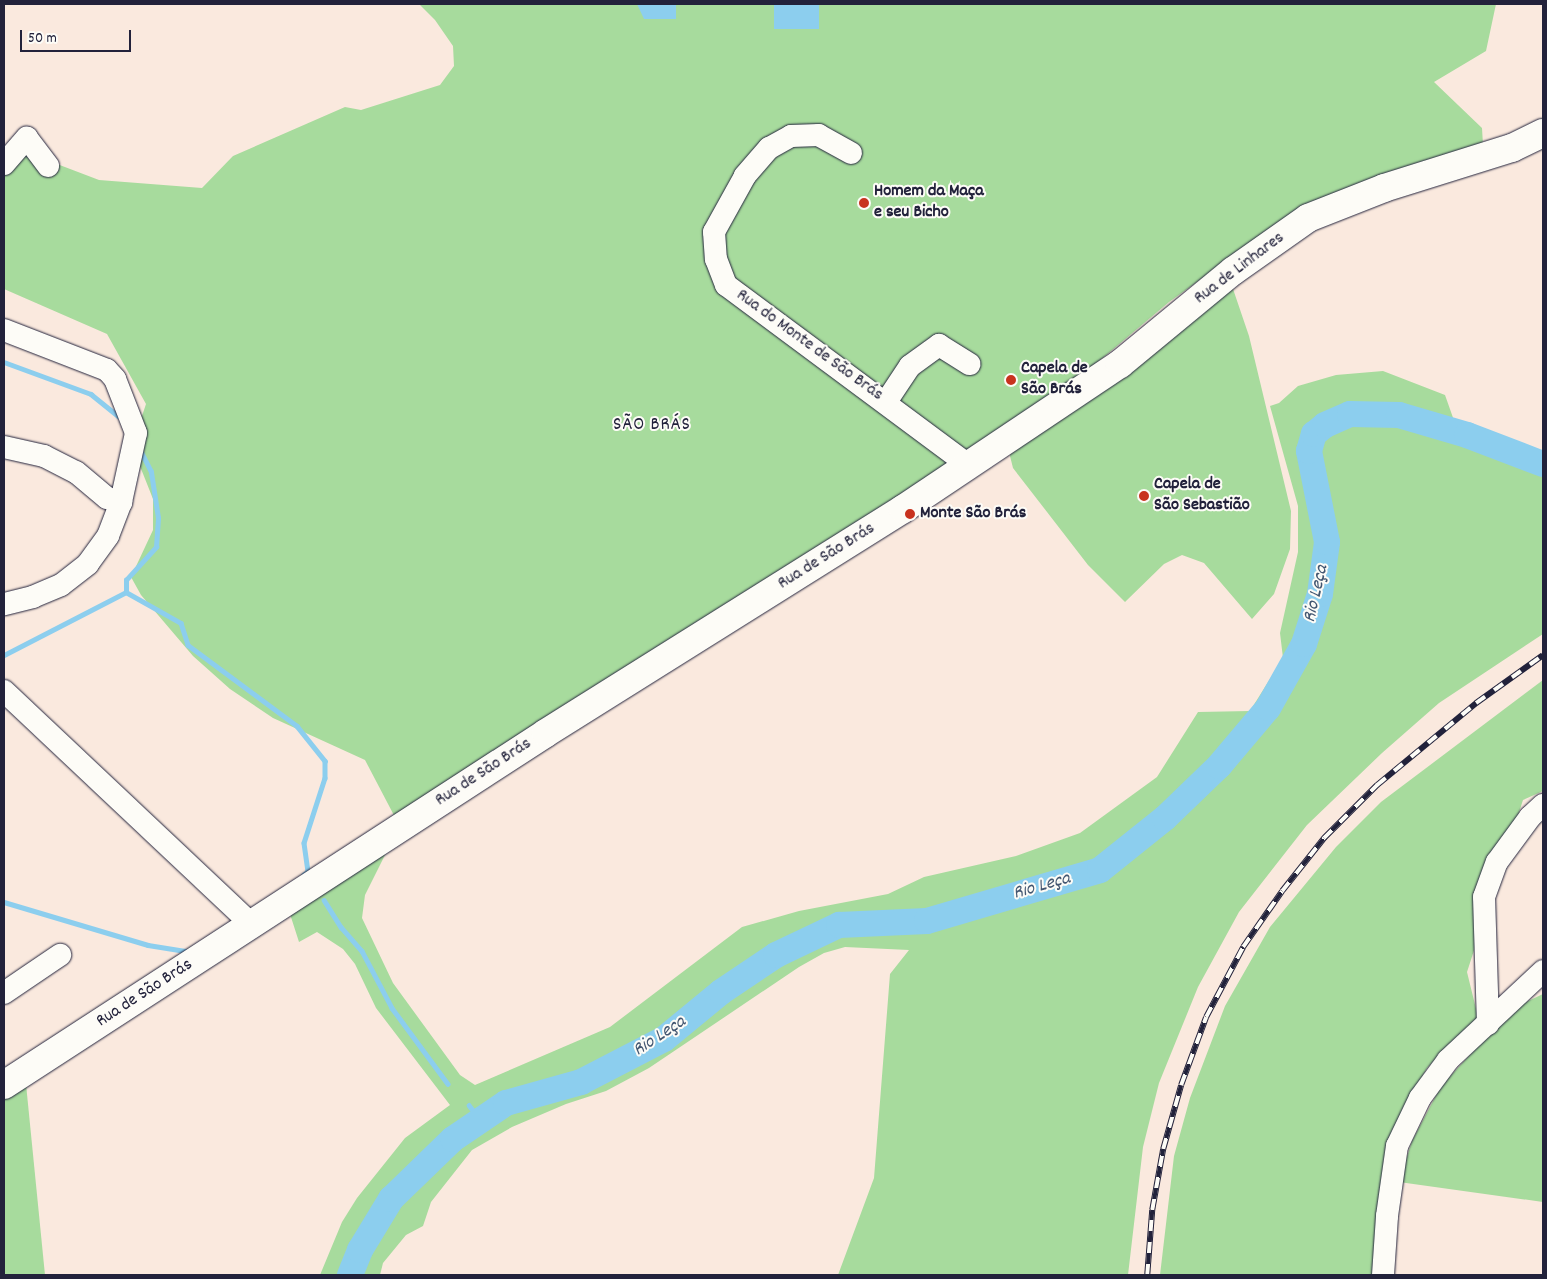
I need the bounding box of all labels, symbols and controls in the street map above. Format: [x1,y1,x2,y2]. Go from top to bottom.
scale bar [22,20,134,52]
text: 50 m [28,28,57,50]
place label: Homem da Maça e seu Bicho [874,182,984,224]
marker: Homem da Maça e seu Bicho [858,197,870,209]
street label: Rua de Linhares [1191,228,1289,310]
street label: Rua do Monte de São Brás [731,285,887,407]
place label: Capela de São Brás [1021,359,1088,402]
marker: Capela de São Brás [1005,374,1017,386]
district label: SÃO BRÁS [612,415,692,437]
place label: Capela de São Sebastião [1154,475,1250,518]
marker: Capela de São Sebastião [1138,490,1150,502]
place label: Monte São Brás [920,503,1026,525]
marker: Monte São Brás [904,508,916,520]
street label: Rua de São Brás [774,519,880,595]
water label: Rio Leça [1299,563,1335,625]
street label: Rua de São Brás [432,734,536,812]
water label: Rio Leça [1011,868,1073,906]
street label: Rua de São Brás [93,955,197,1033]
water label: Rio Leça [629,1012,691,1062]

